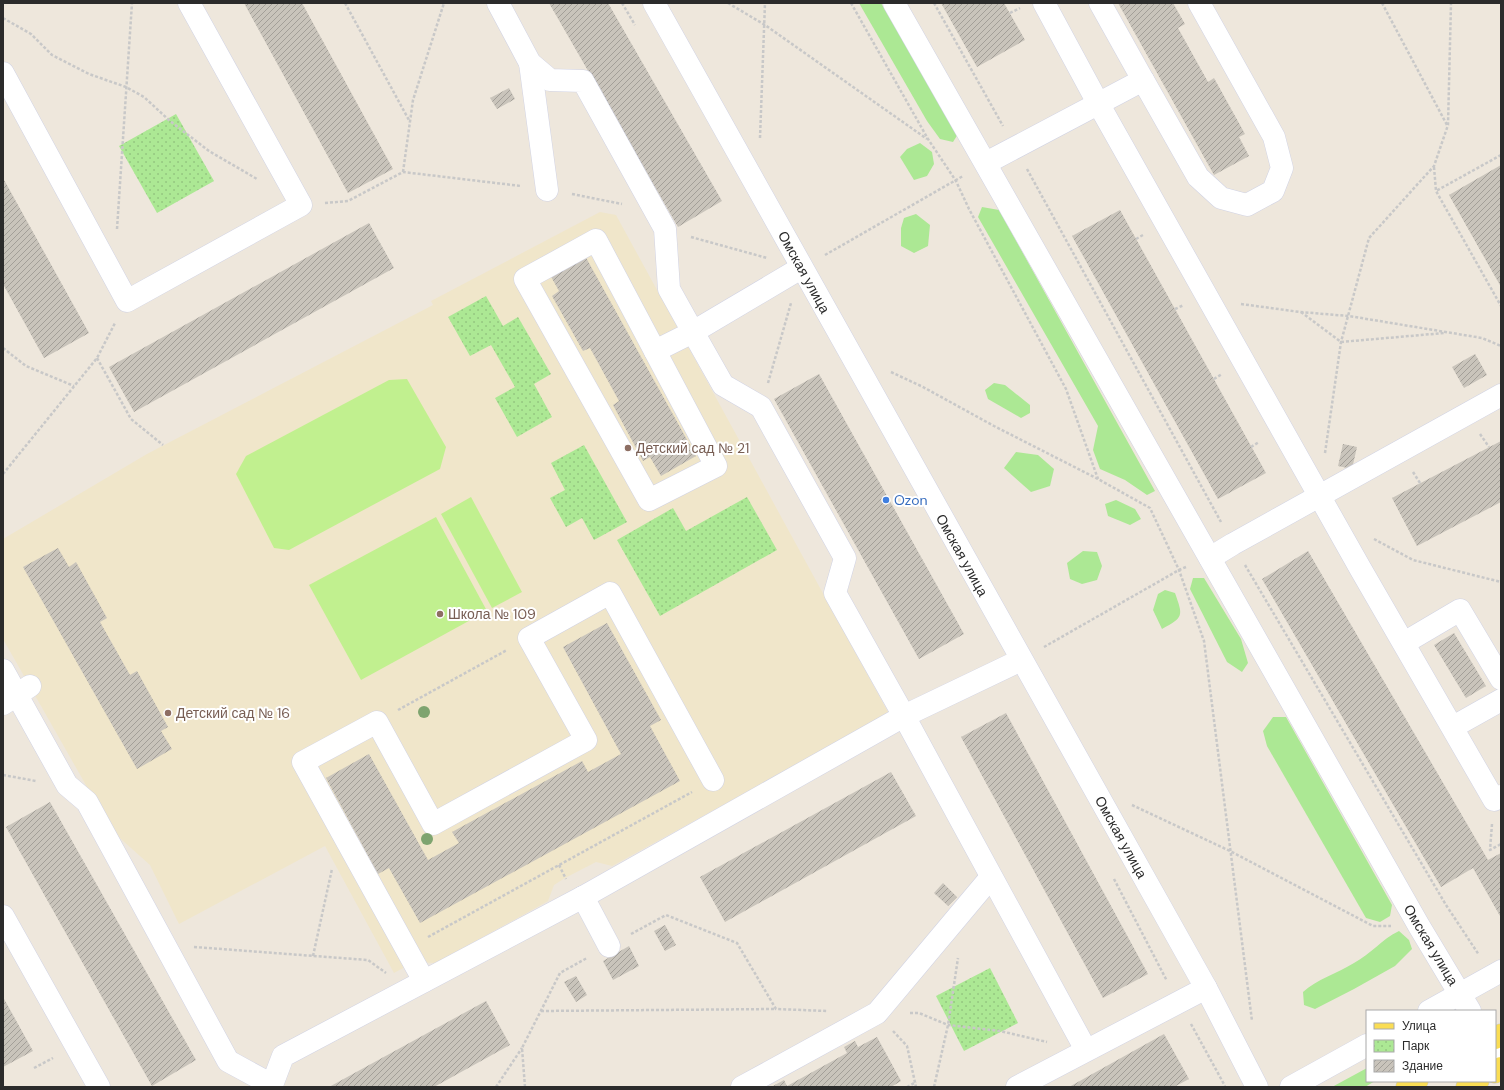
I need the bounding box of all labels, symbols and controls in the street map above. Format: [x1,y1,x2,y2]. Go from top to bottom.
street label: Омская улица [774,228,834,317]
place label: Детский сад № 21 [636,439,749,457]
marker: Детский сад № 21 [623,443,633,453]
place label: Ozon [894,491,928,509]
marker: Ozon [881,495,891,505]
street label: Омская улица [932,511,992,600]
place label: Школа № 109 [448,605,536,623]
marker: Школа № 109 [435,609,445,619]
place label: Детский сад № 16 [176,704,290,722]
marker: Детский сад № 16 [163,708,173,718]
street label: Омская улица [1091,793,1151,882]
street label: Омская улица [1400,901,1462,989]
legend [1366,1010,1496,1082]
text: Улица [1402,1018,1436,1034]
text: Парк [1402,1038,1430,1054]
text: Здание [1402,1058,1443,1074]

